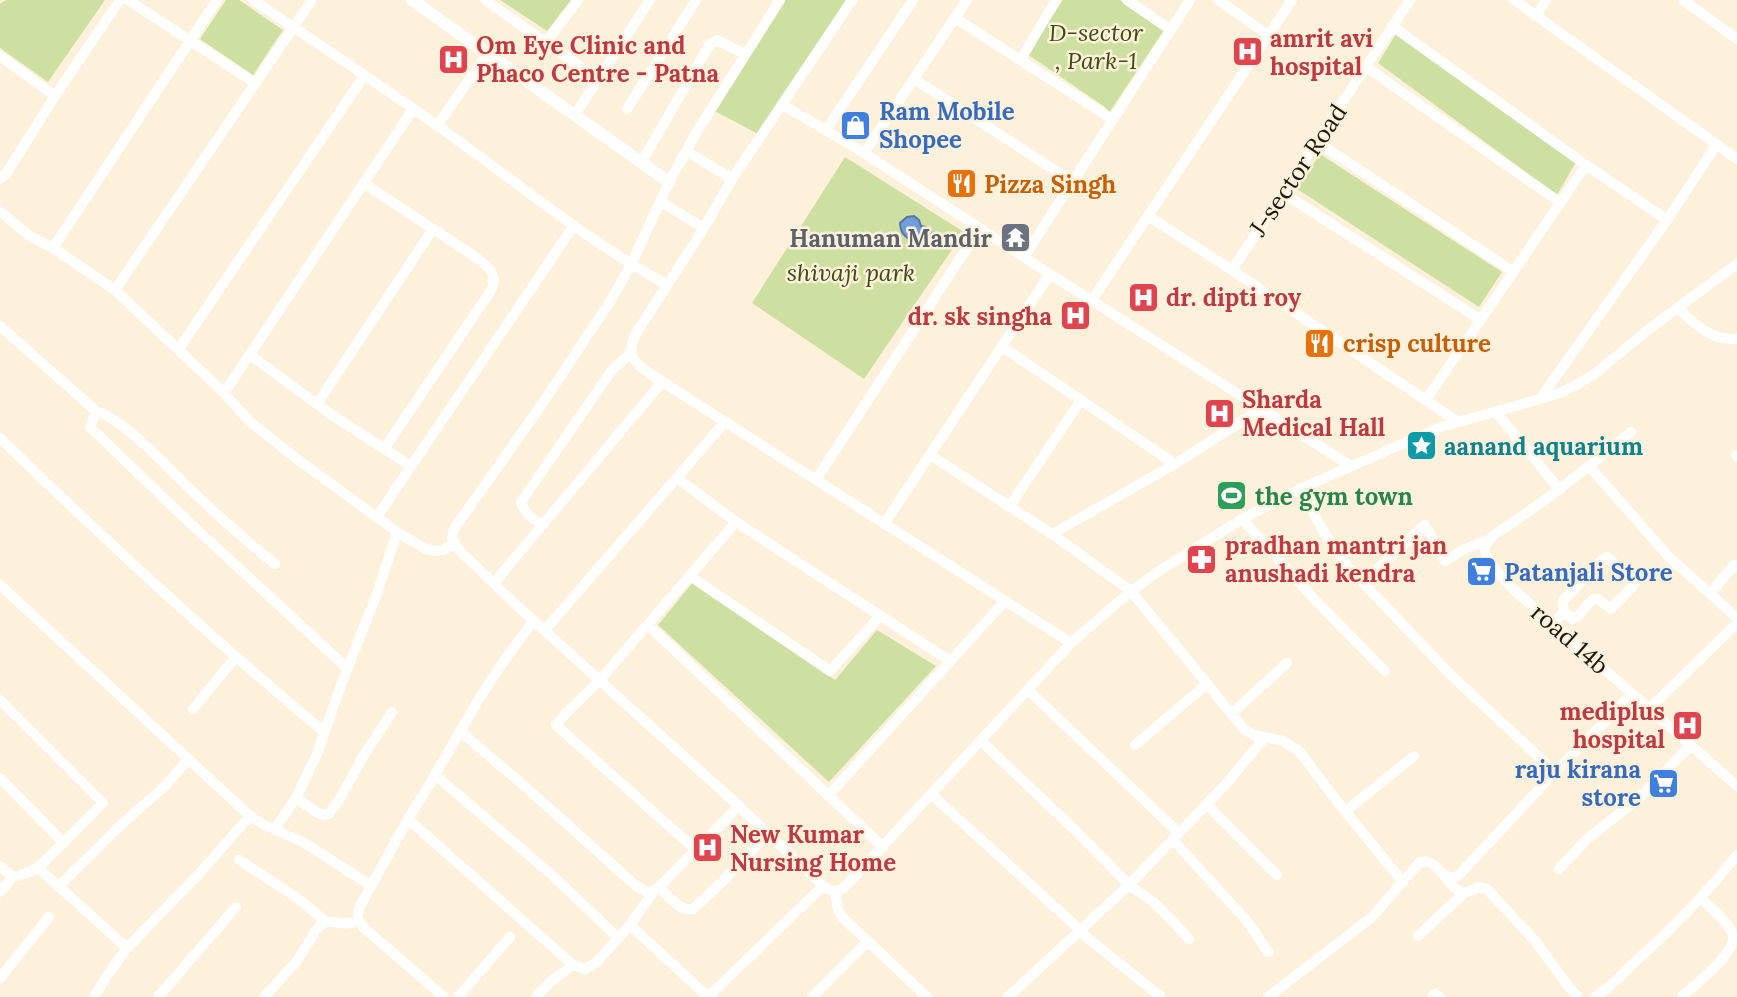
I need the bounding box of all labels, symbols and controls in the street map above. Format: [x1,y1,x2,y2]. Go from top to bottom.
park label: D-sector , Park-1 [1049,17,1143,76]
place label: amrit avi hospital [1270,23,1373,82]
place label: Om Eye Clinic and Phaco Centre - Patna [476,30,719,89]
hospital icon: amrit avi hospital [1230,35,1264,69]
hospital icon: Om Eye Clinic and Phaco Centre - Patna [436,42,470,76]
place label: Ram Mobile Shopee [879,96,1015,155]
street label: J-sector Road [1242,98,1354,243]
shop icon: Ram Mobile Shopee [839,108,873,142]
restaurant icon: Pizza Singh [944,167,978,201]
place label: Pizza Singh [984,169,1116,200]
temple icon: Hanuman Mandir [998,221,1032,255]
place label: Hanuman Mandir [789,223,992,254]
park label: shivaji park [787,257,915,288]
hospital icon: dr. dipti roy [1126,280,1160,314]
place label: dr. dipti roy [1166,282,1302,313]
hospital icon: dr. sk singha [1058,299,1092,333]
place label: dr. sk singha [908,301,1052,332]
restaurant icon: crisp culture [1303,326,1337,360]
place label: crisp culture [1343,328,1491,359]
place label: Sharda Medical Hall [1242,384,1385,443]
hospital icon: Sharda Medical Hall [1202,396,1236,430]
place icon: aanand aquarium [1404,429,1438,463]
place label: aanand aquarium [1444,431,1643,462]
sports icon: the gym town [1215,479,1249,513]
place label: the gym town [1255,481,1413,512]
place label: pradhan mantri jan anushadi kendra [1225,530,1447,589]
pharmacy icon: pradhan mantri jan anushadi kendra [1185,542,1219,576]
supermarket icon: Patanjali Store [1464,555,1498,589]
place label: Patanjali Store [1504,557,1673,588]
street label: road 14b [1525,597,1615,681]
place label: mediplus hospital [1560,696,1665,755]
hospital icon: mediplus hospital [1671,708,1705,742]
place label: raju kirana store [1515,754,1641,813]
supermarket icon: raju kirana store [1647,766,1681,800]
place label: New Kumar Nursing Home [730,819,896,878]
hospital icon: New Kumar Nursing Home [690,831,724,865]

